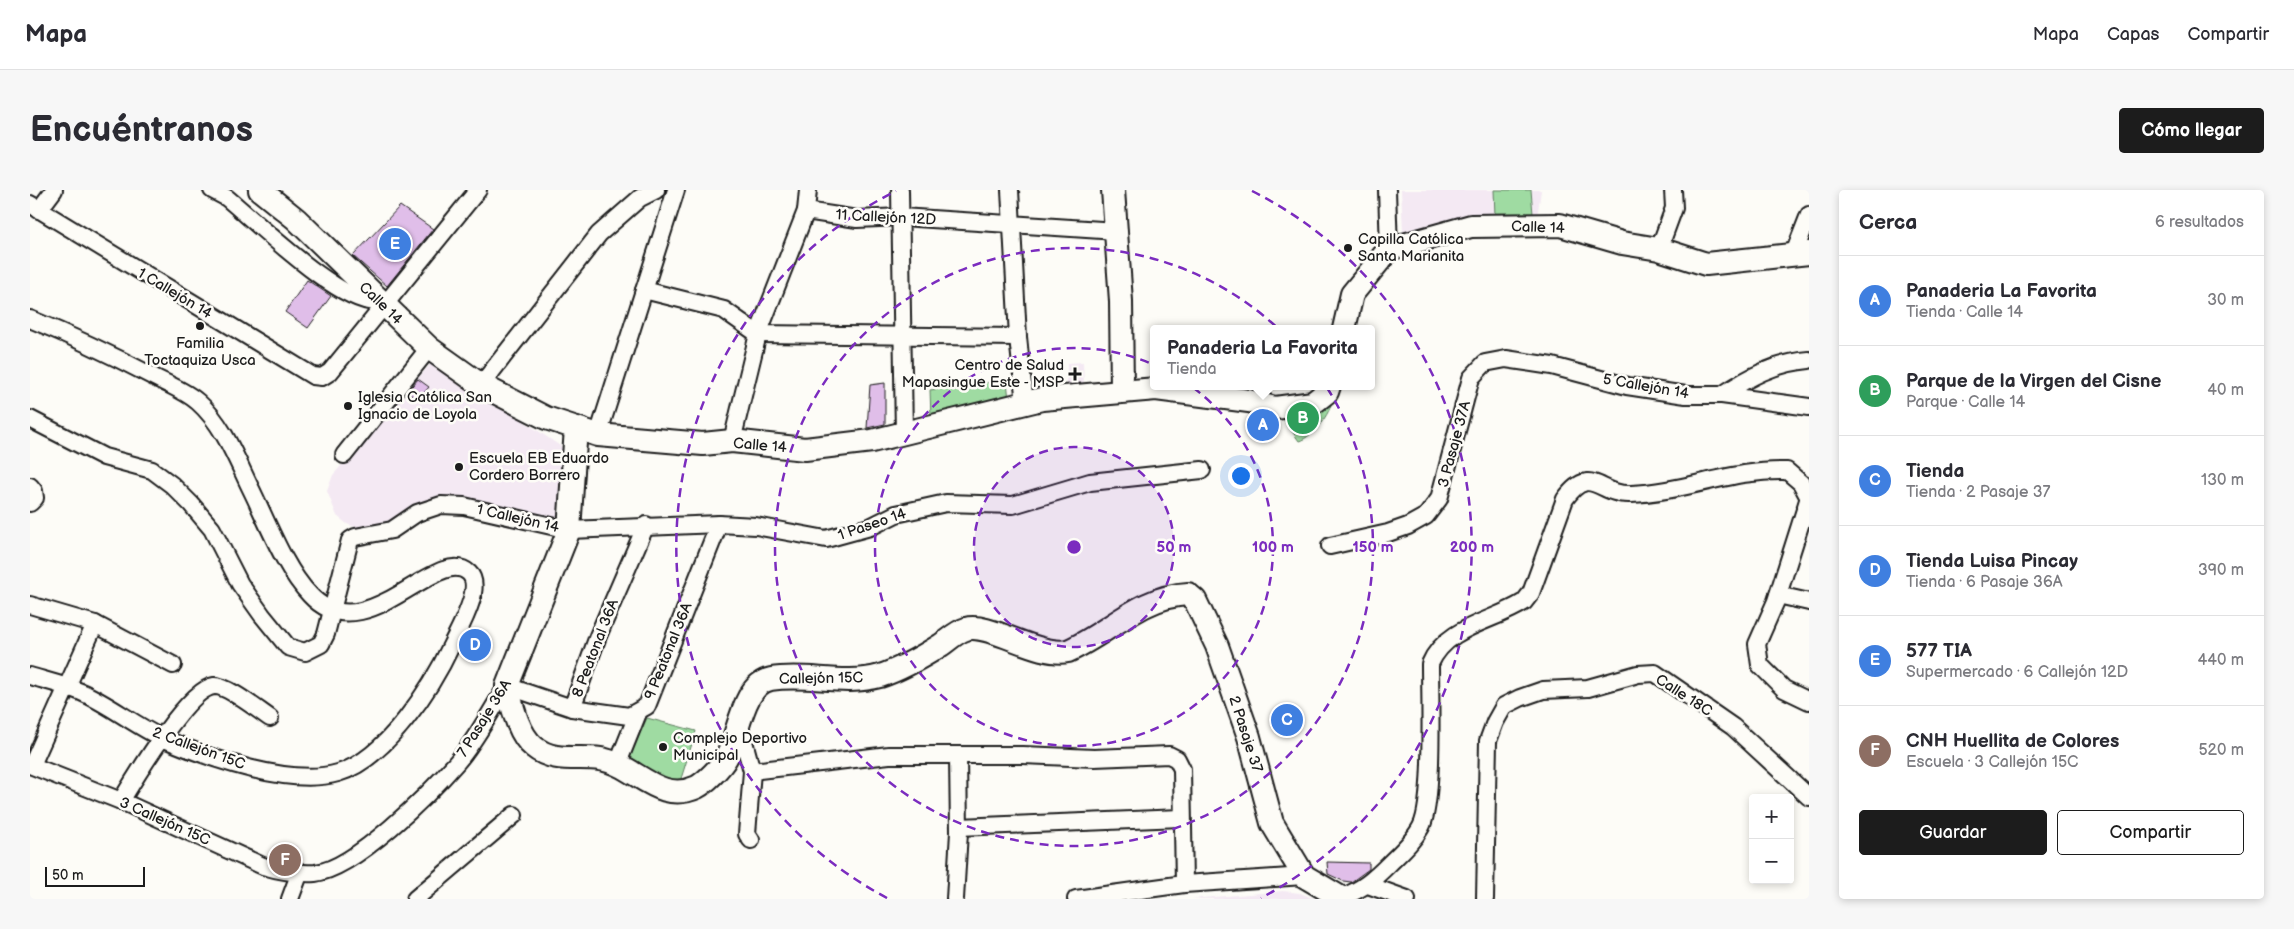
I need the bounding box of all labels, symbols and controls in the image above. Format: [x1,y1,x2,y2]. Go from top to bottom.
text: Mapa [25,20,87,49]
text: Mapa [2033,24,2079,45]
text: Capas [2107,24,2160,45]
text: Compartir [2188,24,2269,45]
button: Cómo llegar [2119,108,2264,153]
text: Encuéntranos [30,109,253,152]
street label: 11 Callejón 12D [835,205,937,230]
text: Cerca [1859,210,1917,235]
text: 6 resultados [2155,213,2244,232]
street label: Calle 14 [1511,217,1565,238]
pin: E [379,225,411,263]
place label: Capilla Católica Santa Marianita [1358,230,1464,266]
marker: Capilla Católica Santa Marianita [1342,242,1354,254]
street label: 1 Callejón 14 [134,264,216,323]
street label: Calle 14 [355,278,407,329]
text: Panaderia La Favorita [1906,280,2097,303]
text: A [1870,291,1880,310]
text: 30 m [2207,291,2244,310]
text: Tienda · Calle 14 [1906,303,2023,322]
marker: Familia Toctaquiza Usca [194,320,206,332]
popup [1150,325,1375,390]
place label: Familia Toctaquiza Usca [144,334,256,370]
text: Panaderia La Favorita [1167,337,1358,360]
place label: Centro de Salud Mapasingue Este - MSP [902,356,1065,392]
text: Tienda [1167,360,1216,379]
marker: Centro de Salud Mapasingue Este - MSP [1068,367,1082,381]
street label: 5 Callejón 14 [1601,370,1690,403]
text: Parque de la Virgen del Cisne [1906,370,2161,393]
text: B [1869,381,1881,400]
text: 40 m [2207,381,2244,400]
place label: Iglesia Católica San Ignacio de Loyola [358,388,492,424]
text: Parque · Calle 14 [1906,393,2025,412]
street label: 3 Pasaje 37A [1434,398,1475,489]
pin: B [1287,399,1319,437]
marker: Iglesia Católica San Ignacio de Loyola [342,400,354,412]
pin: A [1247,406,1279,444]
street label: Calle 14 [732,434,788,457]
place label: Escuela EB Eduardo Cordero Borrero [469,449,609,485]
text: Tienda [1906,460,1964,483]
marker: Escuela EB Eduardo Cordero Borrero [453,461,465,473]
your location [1228,463,1254,489]
text: C [1869,471,1881,490]
text: 130 m [2201,471,2244,490]
text: Tienda · 2 Pasaje 37 [1906,483,2050,502]
street label: 1 Callejón 14 [475,500,561,537]
street label: 1 Paseo 14 [835,504,909,545]
centre of rings [1065,538,1083,556]
text: 50 m [1157,538,1192,557]
text: 100 m [1252,538,1294,557]
text: 150 m [1352,538,1394,557]
text: 200 m [1450,538,1494,557]
text: Tienda Luisa Pincay [1906,550,2078,573]
text: D [1869,561,1881,580]
text: 390 m [2198,561,2244,580]
text: Tienda · 6 Pasaje 36A [1906,573,2062,592]
street label: 8 Peatonal 36A [568,596,623,700]
street label: 9 Peatonal 36A [640,599,697,703]
pin: D [459,626,491,664]
text: 577 TIA [1906,640,1972,663]
text: E [1870,651,1880,670]
text: 440 m [2198,651,2244,670]
text: Supermercado · 6 Callejón 12D [1906,663,2128,682]
street label: Callejón 15C [779,668,864,689]
street label: Calle 18C [1652,670,1716,721]
street label: 7 Pasaje 36A [453,675,516,761]
street label: 2 Pasaje 37 [1224,694,1267,775]
pin: C [1271,701,1303,739]
street label: 2 Callejón 15C [150,723,248,774]
place label: Complejo Deportivo Municipal [673,729,807,765]
text: CNH Huellita de Colores [1906,730,2119,753]
marker: Complejo Deportivo Municipal [657,741,669,753]
text: F [1870,741,1880,760]
text: 520 m [2198,741,2244,760]
text: Escuela · 3 Callejón 15C [1906,753,2078,772]
street label: 3 Callejón 15C [116,793,214,850]
map controls [1749,794,1794,884]
button: + [1749,794,1794,839]
button: Guardar [1859,810,2047,855]
button: Compartir [2057,810,2244,855]
button: − [1749,839,1794,884]
pin: F [269,841,301,879]
scale bar [45,864,145,887]
text: 50 m [52,867,84,884]

